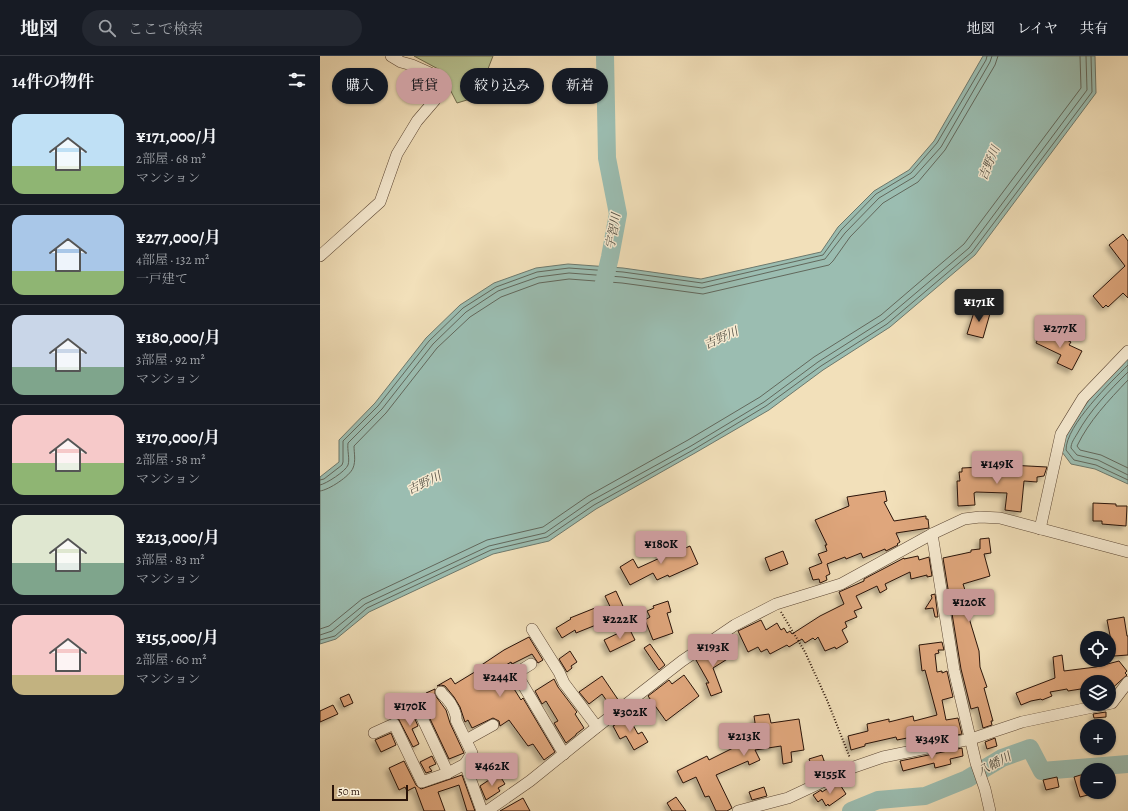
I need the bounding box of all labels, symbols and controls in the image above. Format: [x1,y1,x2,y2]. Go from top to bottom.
search box [82,10,362,46]
text: 地図 [20,16,58,42]
icon: search [96,17,118,39]
text: ここで検索 [128,19,203,39]
text: 地図 [967,19,995,38]
text: レイヤ [1017,19,1058,38]
text: 共有 [1080,19,1108,38]
chip: 購入 [332,68,388,104]
chip: 賃貸 [396,68,452,104]
chip: 絞り込み [460,68,544,104]
chip: 新着 [552,68,608,104]
icon: filters [286,69,308,91]
text: 14件の物件 [12,70,94,93]
text: ¥171,000/月 [136,125,218,148]
icon: home [44,130,92,178]
water label: 吉野川 [975,141,1004,183]
text: 2部屋 · 68 m² [136,150,206,167]
text: マンション [136,169,200,186]
water label: 宇智川 [602,210,624,250]
text: ¥277,000/月 [136,226,221,249]
icon: home [44,231,92,279]
text: 4部屋 · 132 m² [136,251,209,268]
text: 一戸建て [136,270,188,287]
pin: ¥171K [951,289,1007,323]
text: ¥171K [964,293,994,310]
pin: ¥277K [1032,315,1088,349]
text: ¥277K [1043,319,1077,336]
water label: 吉野川 [701,323,743,353]
text: ¥180,000/月 [136,326,221,349]
icon: home [44,331,92,379]
text: 3部屋 · 92 m² [136,351,205,368]
text: マンション [136,370,200,387]
text: ¥170,000/月 [136,426,220,449]
icon: home [44,431,92,479]
text: 2部屋 · 58 m² [136,451,205,468]
pin: ¥149K [969,451,1025,485]
text: ¥149K [981,455,1013,472]
water label: 吉野川 [404,467,445,498]
text: マンション [136,470,200,487]
text: ¥213,000/月 [136,526,220,549]
icon: home [44,531,92,579]
pin: ¥180K [633,531,689,565]
text: ¥180K [644,535,678,552]
text: 3部屋 · 83 m² [136,551,205,568]
text: マンション [136,570,200,587]
pin: ¥120K [941,589,997,623]
text: ¥120K [952,593,986,610]
pin: ¥222K [592,606,648,640]
text: ¥222K [603,610,637,627]
text: ¥155,000/月 [136,626,219,649]
icon: home [44,631,92,679]
map controls [1080,631,1116,799]
button: locate [1080,631,1116,667]
pin: ¥193K [685,634,741,668]
text: ¥193K [697,638,729,655]
text: 2部屋 · 60 m² [136,651,207,668]
pin: ¥244K [472,664,528,698]
text: ¥244K [483,668,517,685]
text: マンション [136,670,200,687]
button: layers [1080,675,1116,711]
pin: ¥170K [382,693,438,727]
text: ¥170K [394,697,426,714]
pin: ¥302K [602,699,658,733]
text: ¥302K [613,703,647,720]
button: + [1080,719,1116,755]
pin: ¥213K [716,723,772,757]
pin: ¥349K [904,726,960,760]
text: ¥213K [728,727,760,744]
text: ¥349K [915,730,949,747]
water label: 八幡川 [974,748,1015,780]
pin: ¥462K [464,753,520,787]
text: ¥462K [475,757,509,774]
pin: ¥155K [802,761,858,795]
button: − [1080,763,1116,799]
text: ¥155K [814,765,846,782]
scale bar [332,783,408,802]
text: 50 m [338,784,360,799]

